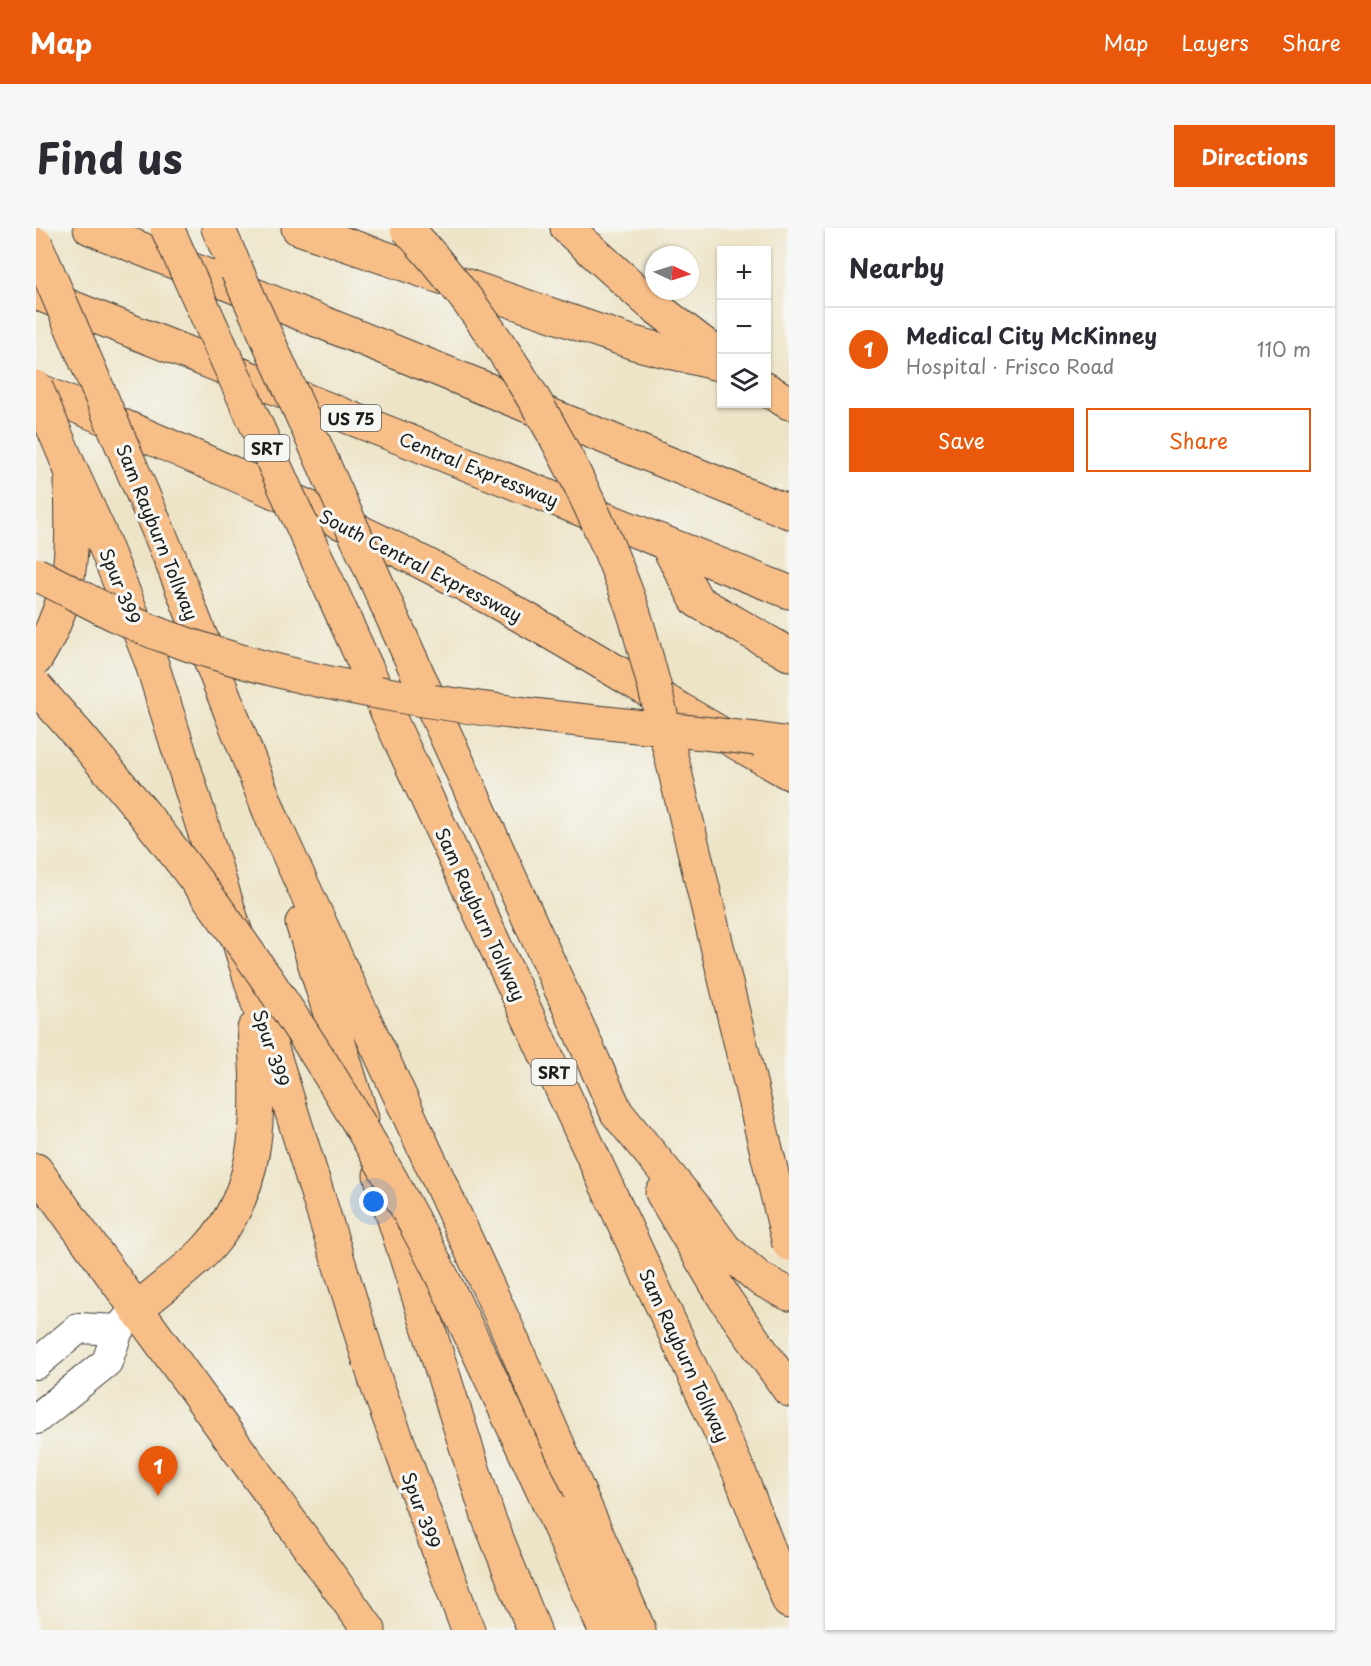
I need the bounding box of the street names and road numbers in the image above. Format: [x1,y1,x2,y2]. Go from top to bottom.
road number: US 75 [321,405,381,431]
street label: Central Expressway [395,425,563,513]
road number: SRT [244,435,290,461]
street label: Sam Rayburn Tollway [110,440,206,624]
street label: South Central Expressway [315,502,527,628]
street label: Spur 399 [93,544,149,628]
street label: Sam Rayburn Tollway [429,823,533,1005]
street label: Spur 399 [247,1006,297,1090]
road number: SRT [532,1059,576,1085]
street label: Sam Rayburn Tollway [633,1264,737,1446]
street label: Spur 399 [396,1468,448,1552]

